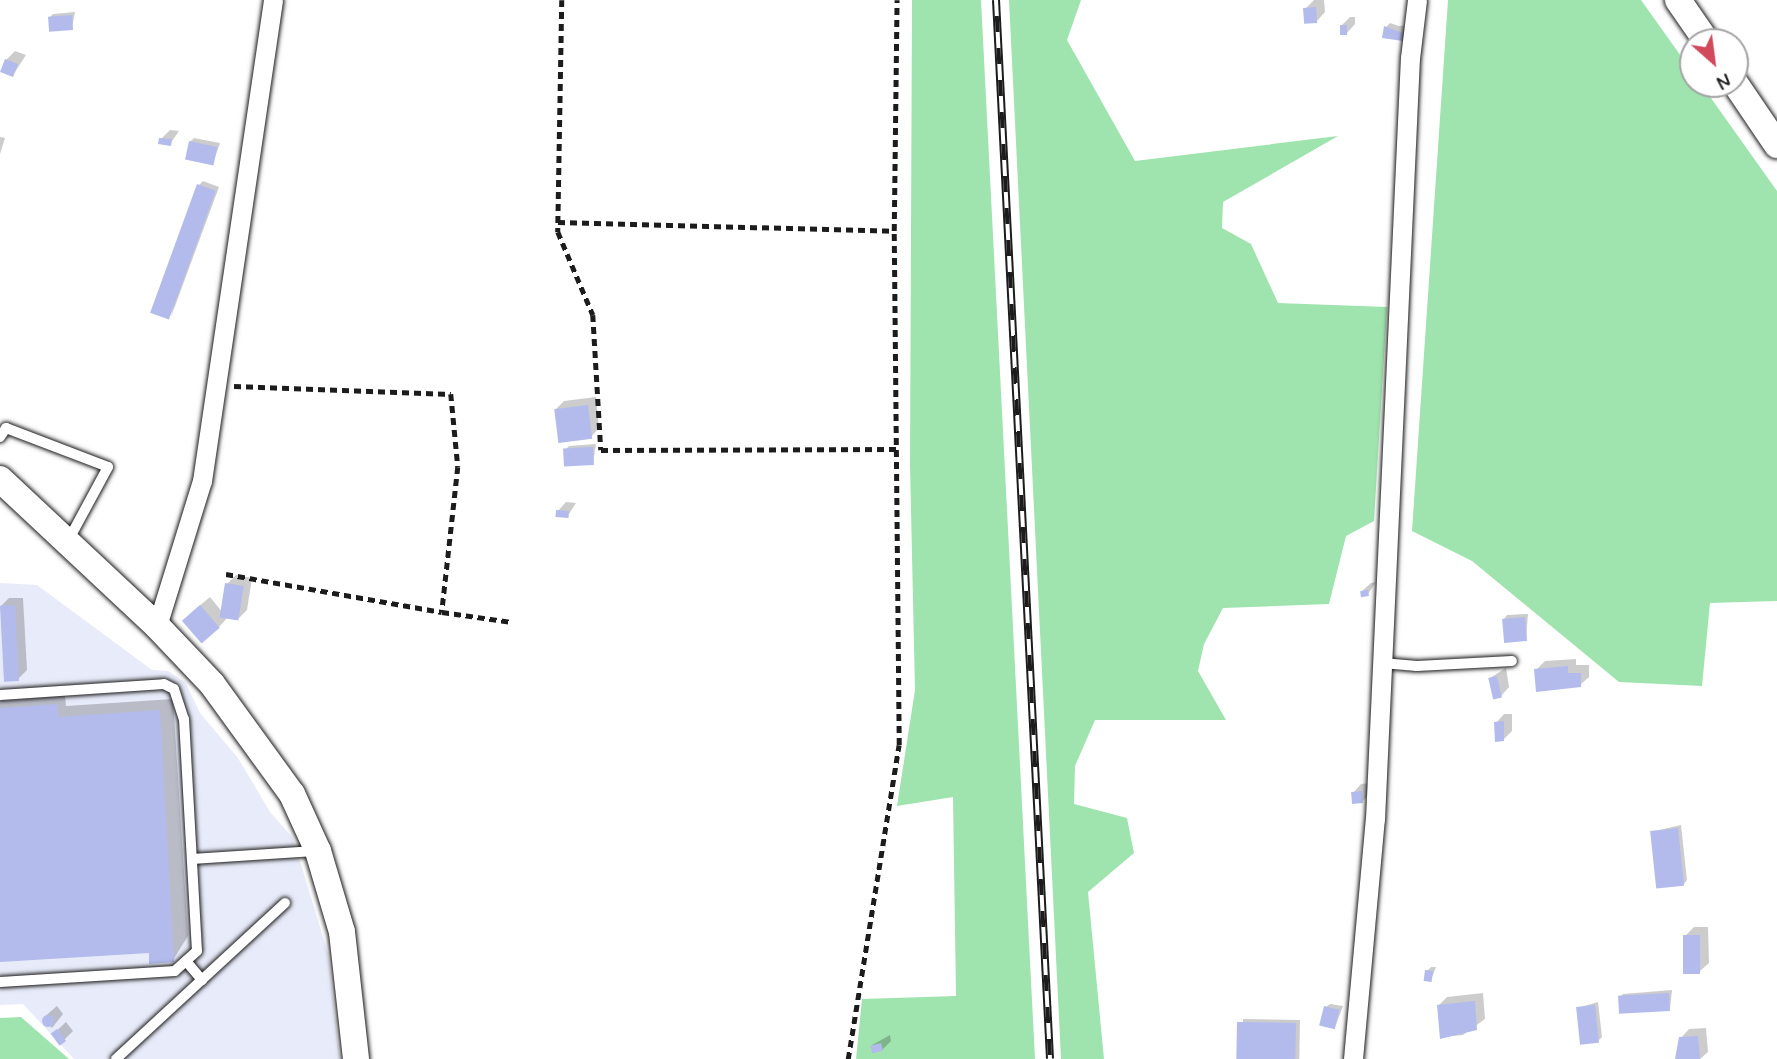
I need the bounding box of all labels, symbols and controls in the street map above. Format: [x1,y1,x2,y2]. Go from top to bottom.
north arrow [1679,28,1749,98]
text: N [1712,66,1735,94]

